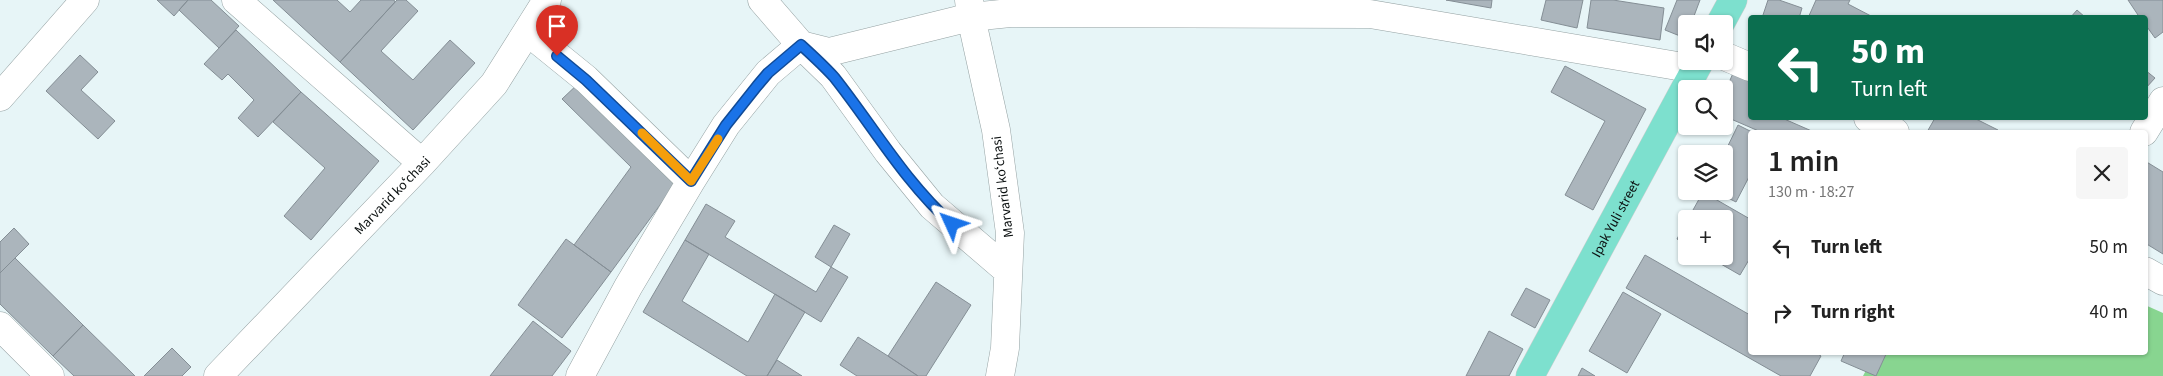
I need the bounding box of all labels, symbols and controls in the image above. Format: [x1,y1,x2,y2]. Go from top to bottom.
pin [536,5,578,56]
icon: arrive [543,12,571,40]
map controls [1678,15,1733,265]
button: sound [1678,15,1733,70]
text: 50 m [1851,27,1925,77]
icon: left [1768,35,1833,100]
text: Turn left [1851,73,1927,105]
button: search [1678,80,1733,135]
street label: Marvarid koʻchasi [987,135,1019,239]
text: 1 min [1768,140,1839,183]
button: layers [1678,145,1733,200]
button: close [2076,147,2128,199]
street label: Marvarid koʻchasi [350,152,435,239]
street label: Ipak Yuli street [1587,176,1645,261]
text: 130 m · 18:27 [1768,181,1855,203]
position arrow [925,197,977,249]
button: + [1678,210,1733,265]
icon: left [1768,234,1796,262]
text: Turn left [1811,234,1882,261]
text: 50 m [2090,234,2128,261]
icon: right [1768,299,1796,327]
text: Turn right [1811,299,1895,326]
text: 40 m [2090,299,2128,326]

